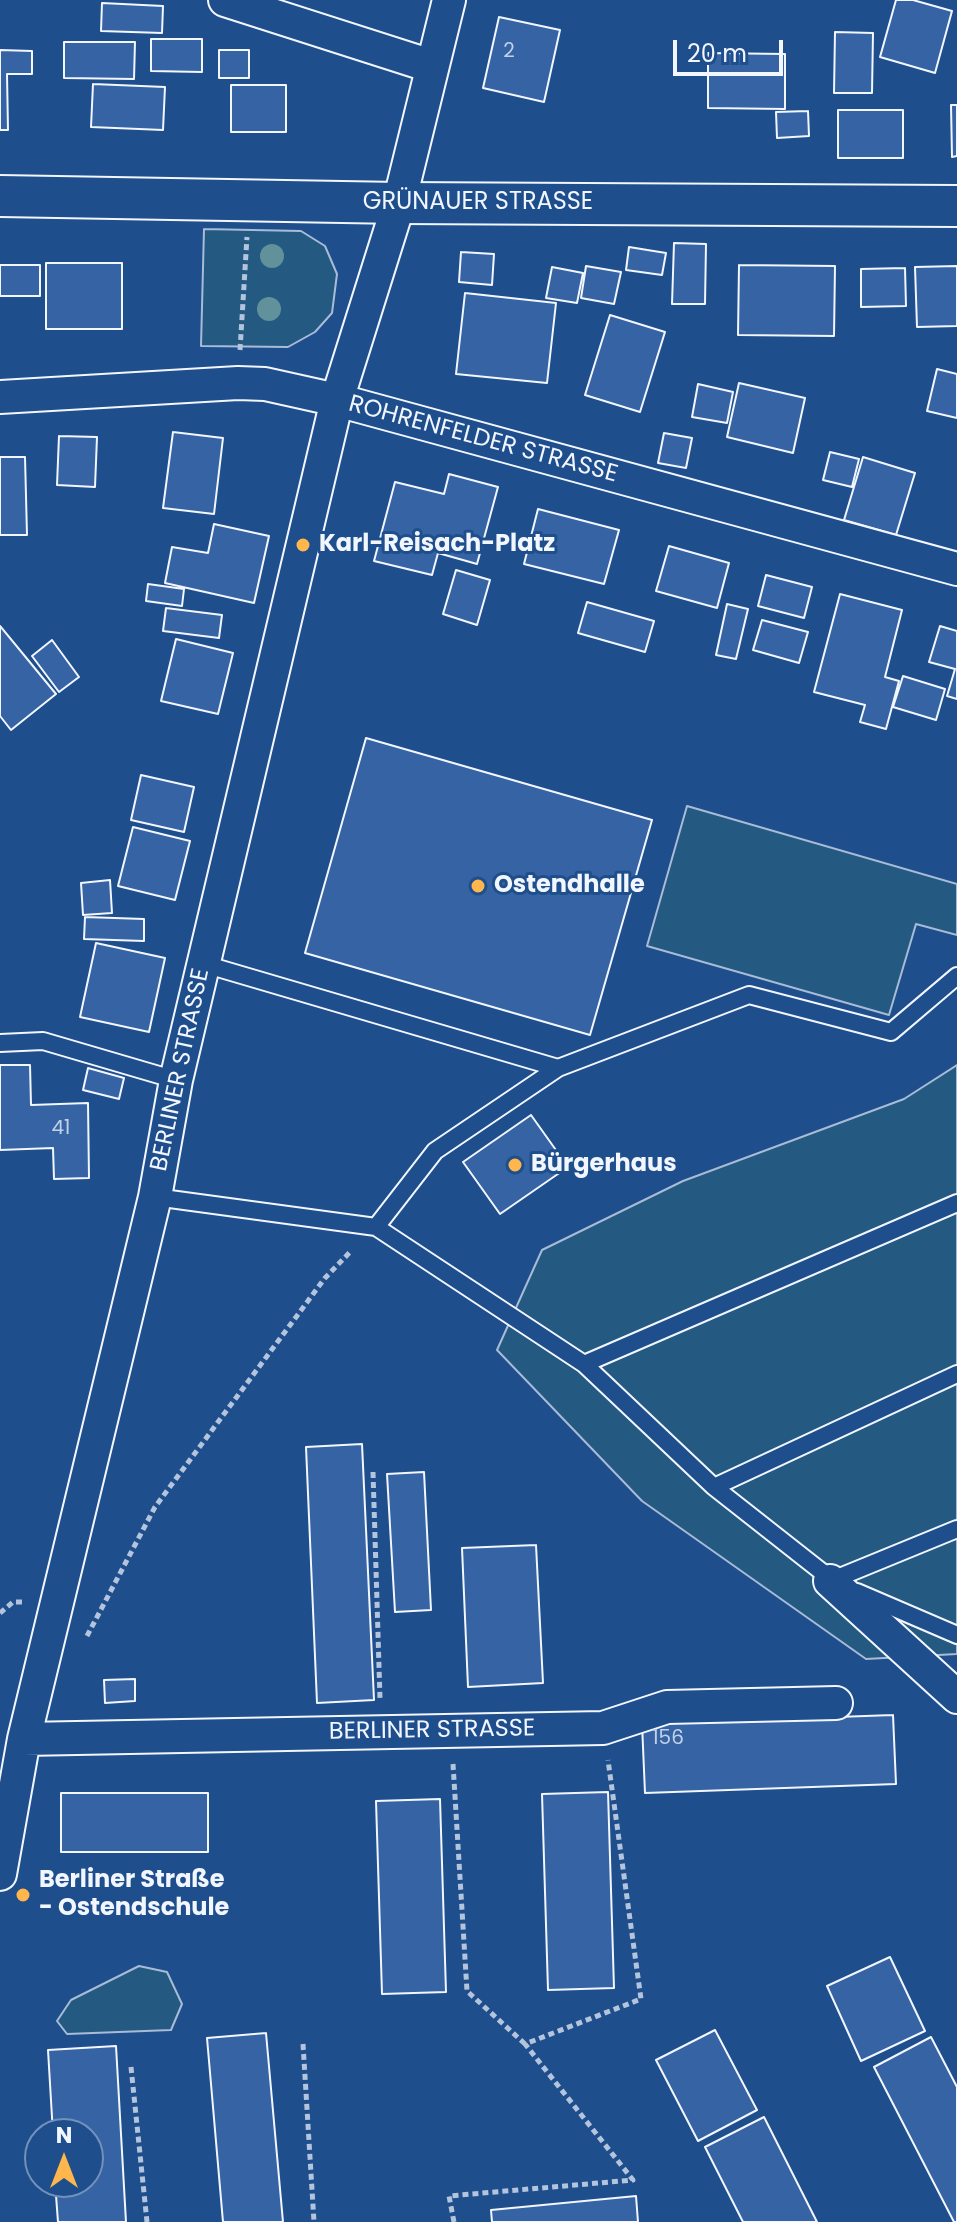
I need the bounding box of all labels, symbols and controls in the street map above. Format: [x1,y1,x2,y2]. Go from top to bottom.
scale bar [677,24,787,74]
text: 20 m [687,37,747,70]
house number: 2 [503,40,515,64]
street label: GRÜNAUER STRASSE [363,189,593,217]
street label: ROHRENFELDER STRASSE [345,390,621,490]
place label: Karl-Reisach-Platz [319,531,555,559]
marker: Karl-Reisach-Platz [294,536,312,554]
place label: Ostendhalle [494,872,645,900]
marker: Ostendhalle [469,877,487,895]
street label: BERLINER STRASSE [145,966,217,1174]
house number: 41 [52,1117,70,1141]
place label: Bürgerhaus [531,1151,677,1179]
marker: Bürgerhaus [506,1156,524,1174]
street label: BERLINER STRASSE [329,1715,535,1747]
house number: 156 [652,1727,684,1751]
place label: Berliner Straße - Ostendschule [39,1867,229,1923]
marker: Berliner Straße - Ostendschule [14,1886,32,1904]
north arrow [24,2118,104,2198]
text: N [56,2120,72,2151]

